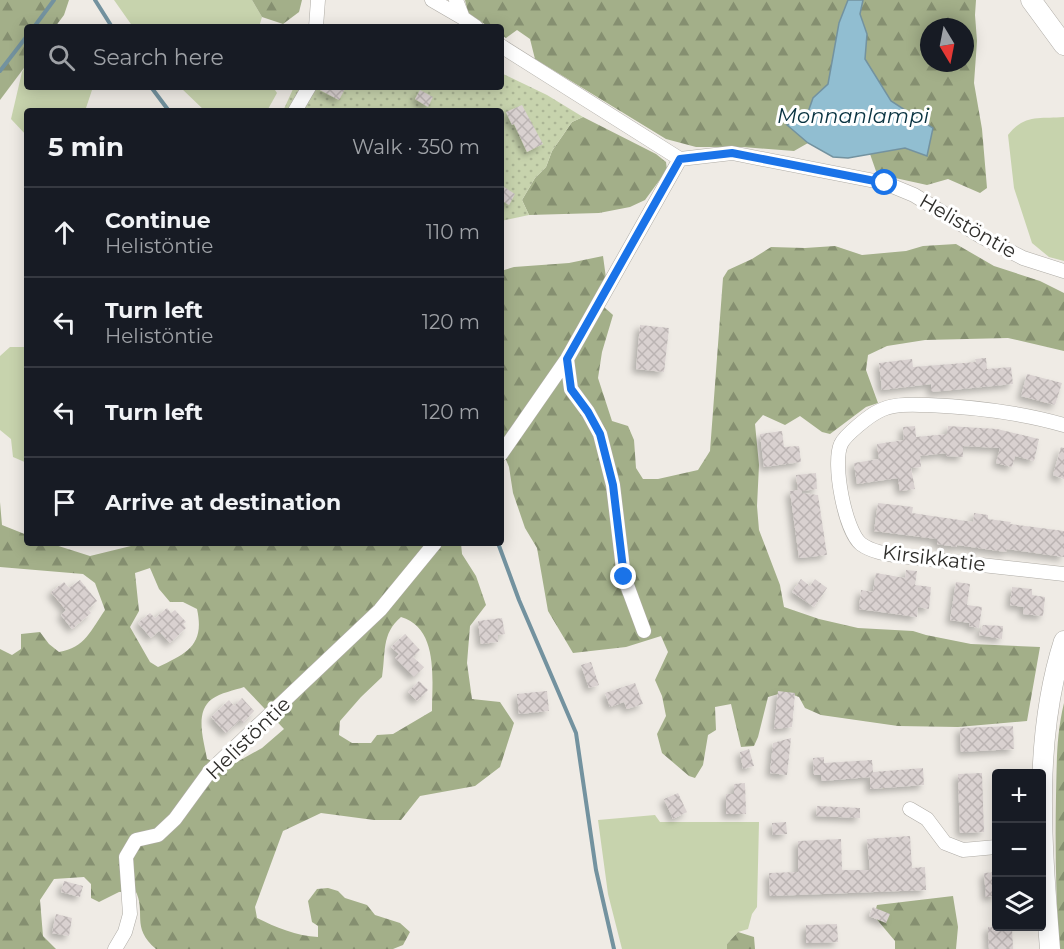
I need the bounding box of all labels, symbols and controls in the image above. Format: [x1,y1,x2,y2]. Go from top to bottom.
north arrow [920,18,974,72]
search box [24,24,504,90]
icon: search [45,41,78,74]
text: Search here [93,44,224,71]
water label: Monnanlampi [777,103,929,128]
text: 5 min [48,131,124,163]
text: Walk · 350 m [352,135,480,159]
route start [871,169,897,195]
street label: Helistöntie [915,189,1021,263]
text: Continue [105,207,211,234]
icon: ahead [48,216,81,249]
text: 110 m [426,220,480,244]
text: Helistöntie [105,234,213,258]
text: Turn left [105,297,203,324]
icon: left [48,306,81,339]
text: 120 m [422,310,480,334]
text: Helistöntie [105,324,213,348]
icon: left [48,396,81,429]
text: Turn left [105,399,203,426]
text: 120 m [422,400,480,424]
icon: arrive [48,486,81,519]
text: Arrive at destination [105,489,341,516]
street label: Kirsikkatie [881,540,987,576]
route end [610,563,636,589]
street label: Helistöntie [201,692,295,784]
map controls [992,769,1046,931]
button: + [992,769,1046,823]
button: − [992,823,1046,877]
button: layers [992,877,1046,931]

